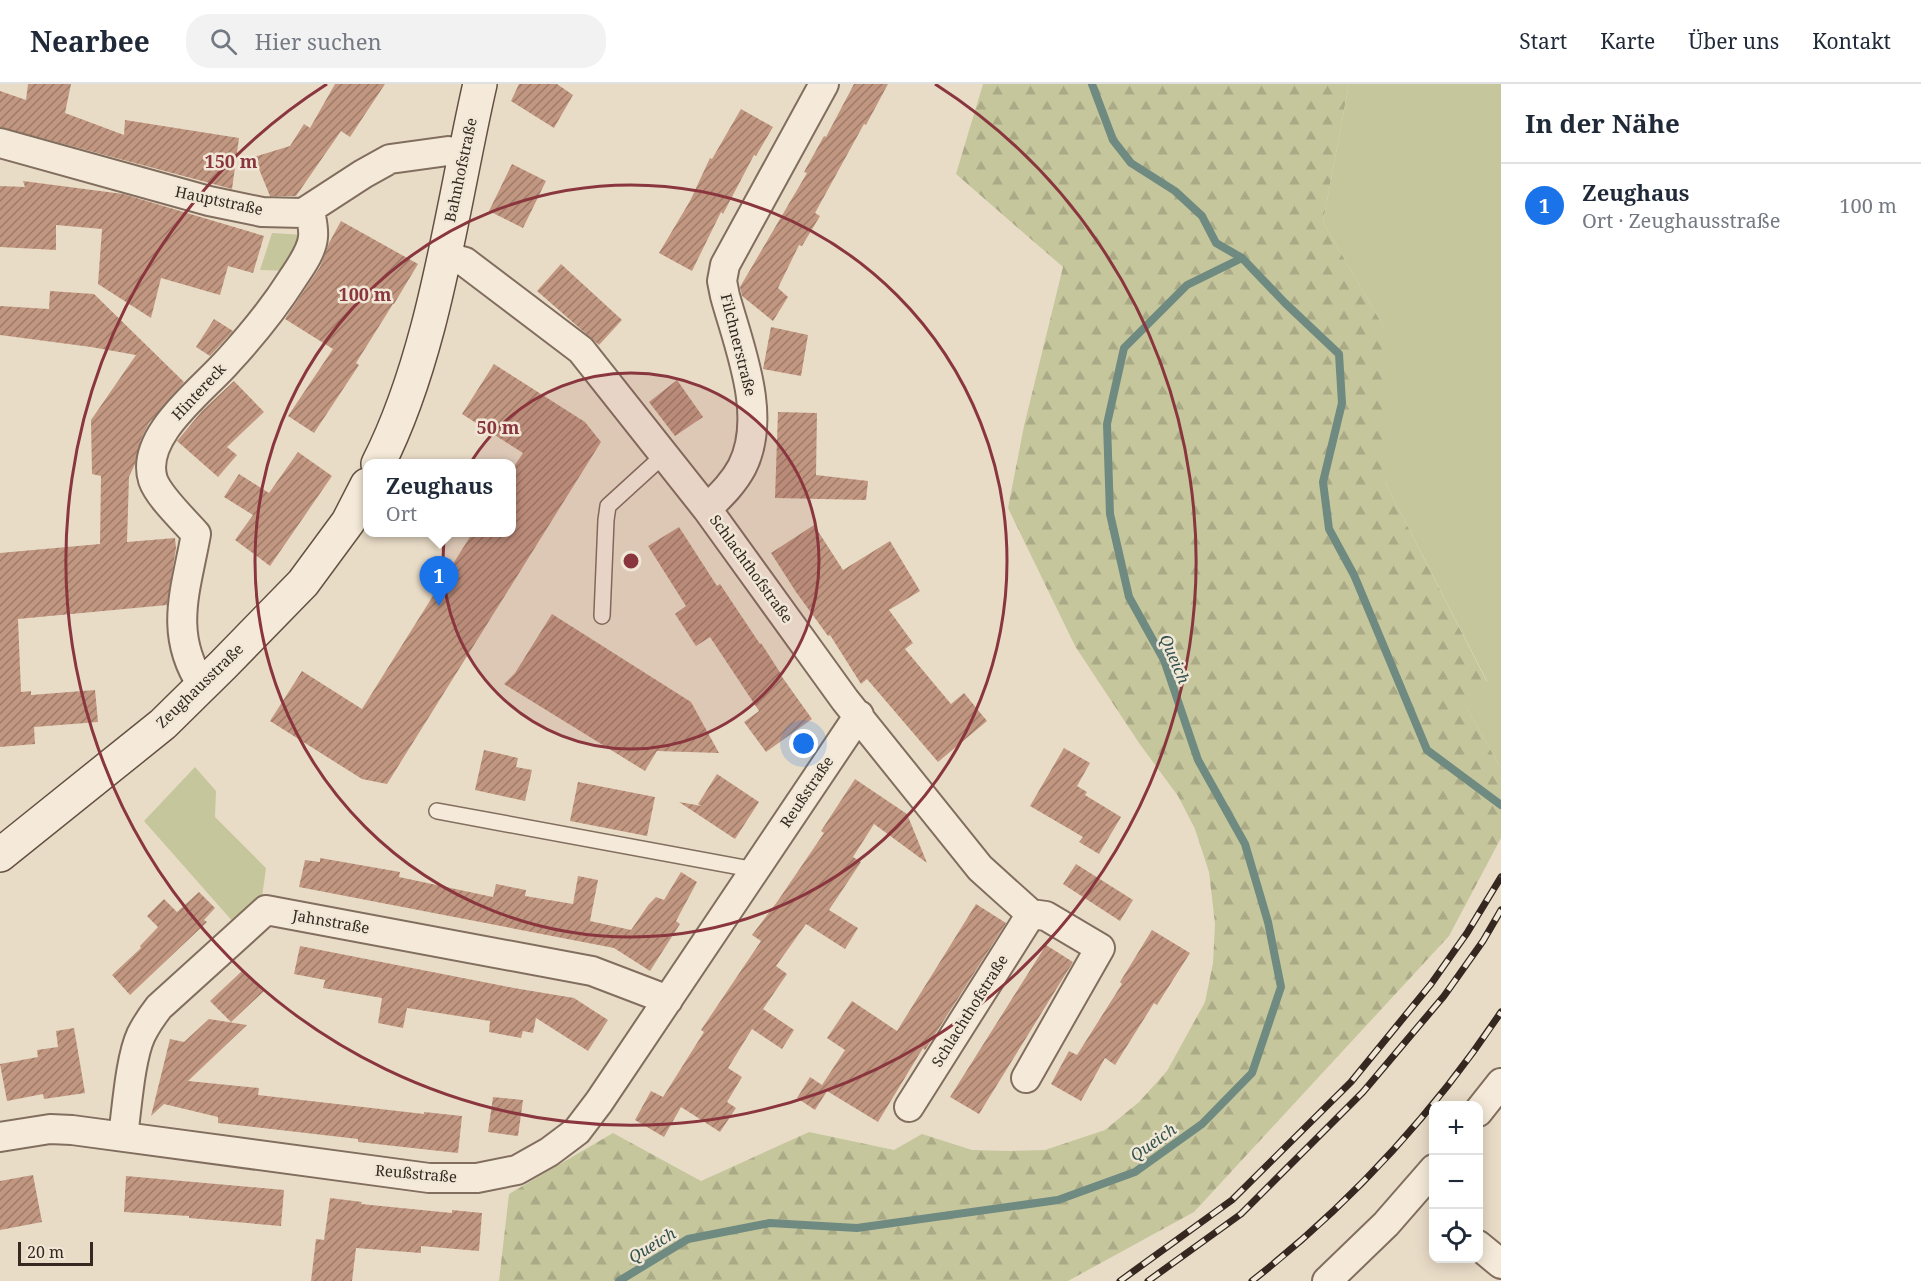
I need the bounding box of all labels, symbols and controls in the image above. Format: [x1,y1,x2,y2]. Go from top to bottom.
search box [186,14,606,68]
text: Nearbee [30,22,150,60]
icon: search [207,25,240,58]
text: Hier suchen [255,26,382,56]
text: Start [1519,27,1567,55]
text: Karte [1600,27,1655,55]
text: Über uns [1688,27,1779,55]
text: Kontakt [1812,27,1891,55]
text: In der Nähe [1525,105,1680,141]
street label: Bahnhofstraße [439,116,481,224]
text: 150 m [205,149,258,173]
text: Zeughaus [1582,177,1689,207]
street label: Hauptstraße [173,181,265,219]
text: 1 [1539,192,1550,219]
text: 100 m [1839,192,1897,219]
text: Ort · Zeughausstraße [1582,207,1780,234]
text: 100 m [339,282,392,306]
street label: Filchnerstraße [717,291,761,398]
street label: Hintereck [167,358,230,424]
text: 50 m [477,415,520,439]
popup [363,459,516,537]
text: Zeughaus [386,470,493,500]
text: Ort [386,500,417,527]
street label: Schlachthofstraße [706,510,798,626]
centre of rings [621,551,641,571]
pin: 1 [420,556,458,606]
water label: Queich [1155,631,1195,687]
street label: Zeughausstraße [151,639,247,732]
your location [789,729,818,758]
street label: Reußstraße [775,752,837,831]
street label: Jahnstraße [290,904,371,938]
street label: Schlachthofstraße [926,950,1012,1070]
map controls [1429,1101,1483,1263]
button: + [1429,1101,1483,1155]
water label: Queich [1126,1118,1181,1166]
button: − [1429,1155,1483,1209]
street label: Reußstraße [374,1159,458,1187]
button: locate [1429,1209,1483,1263]
water label: Queich [624,1222,680,1268]
scale bar [18,1239,93,1266]
text: 20 m [27,1241,64,1263]

